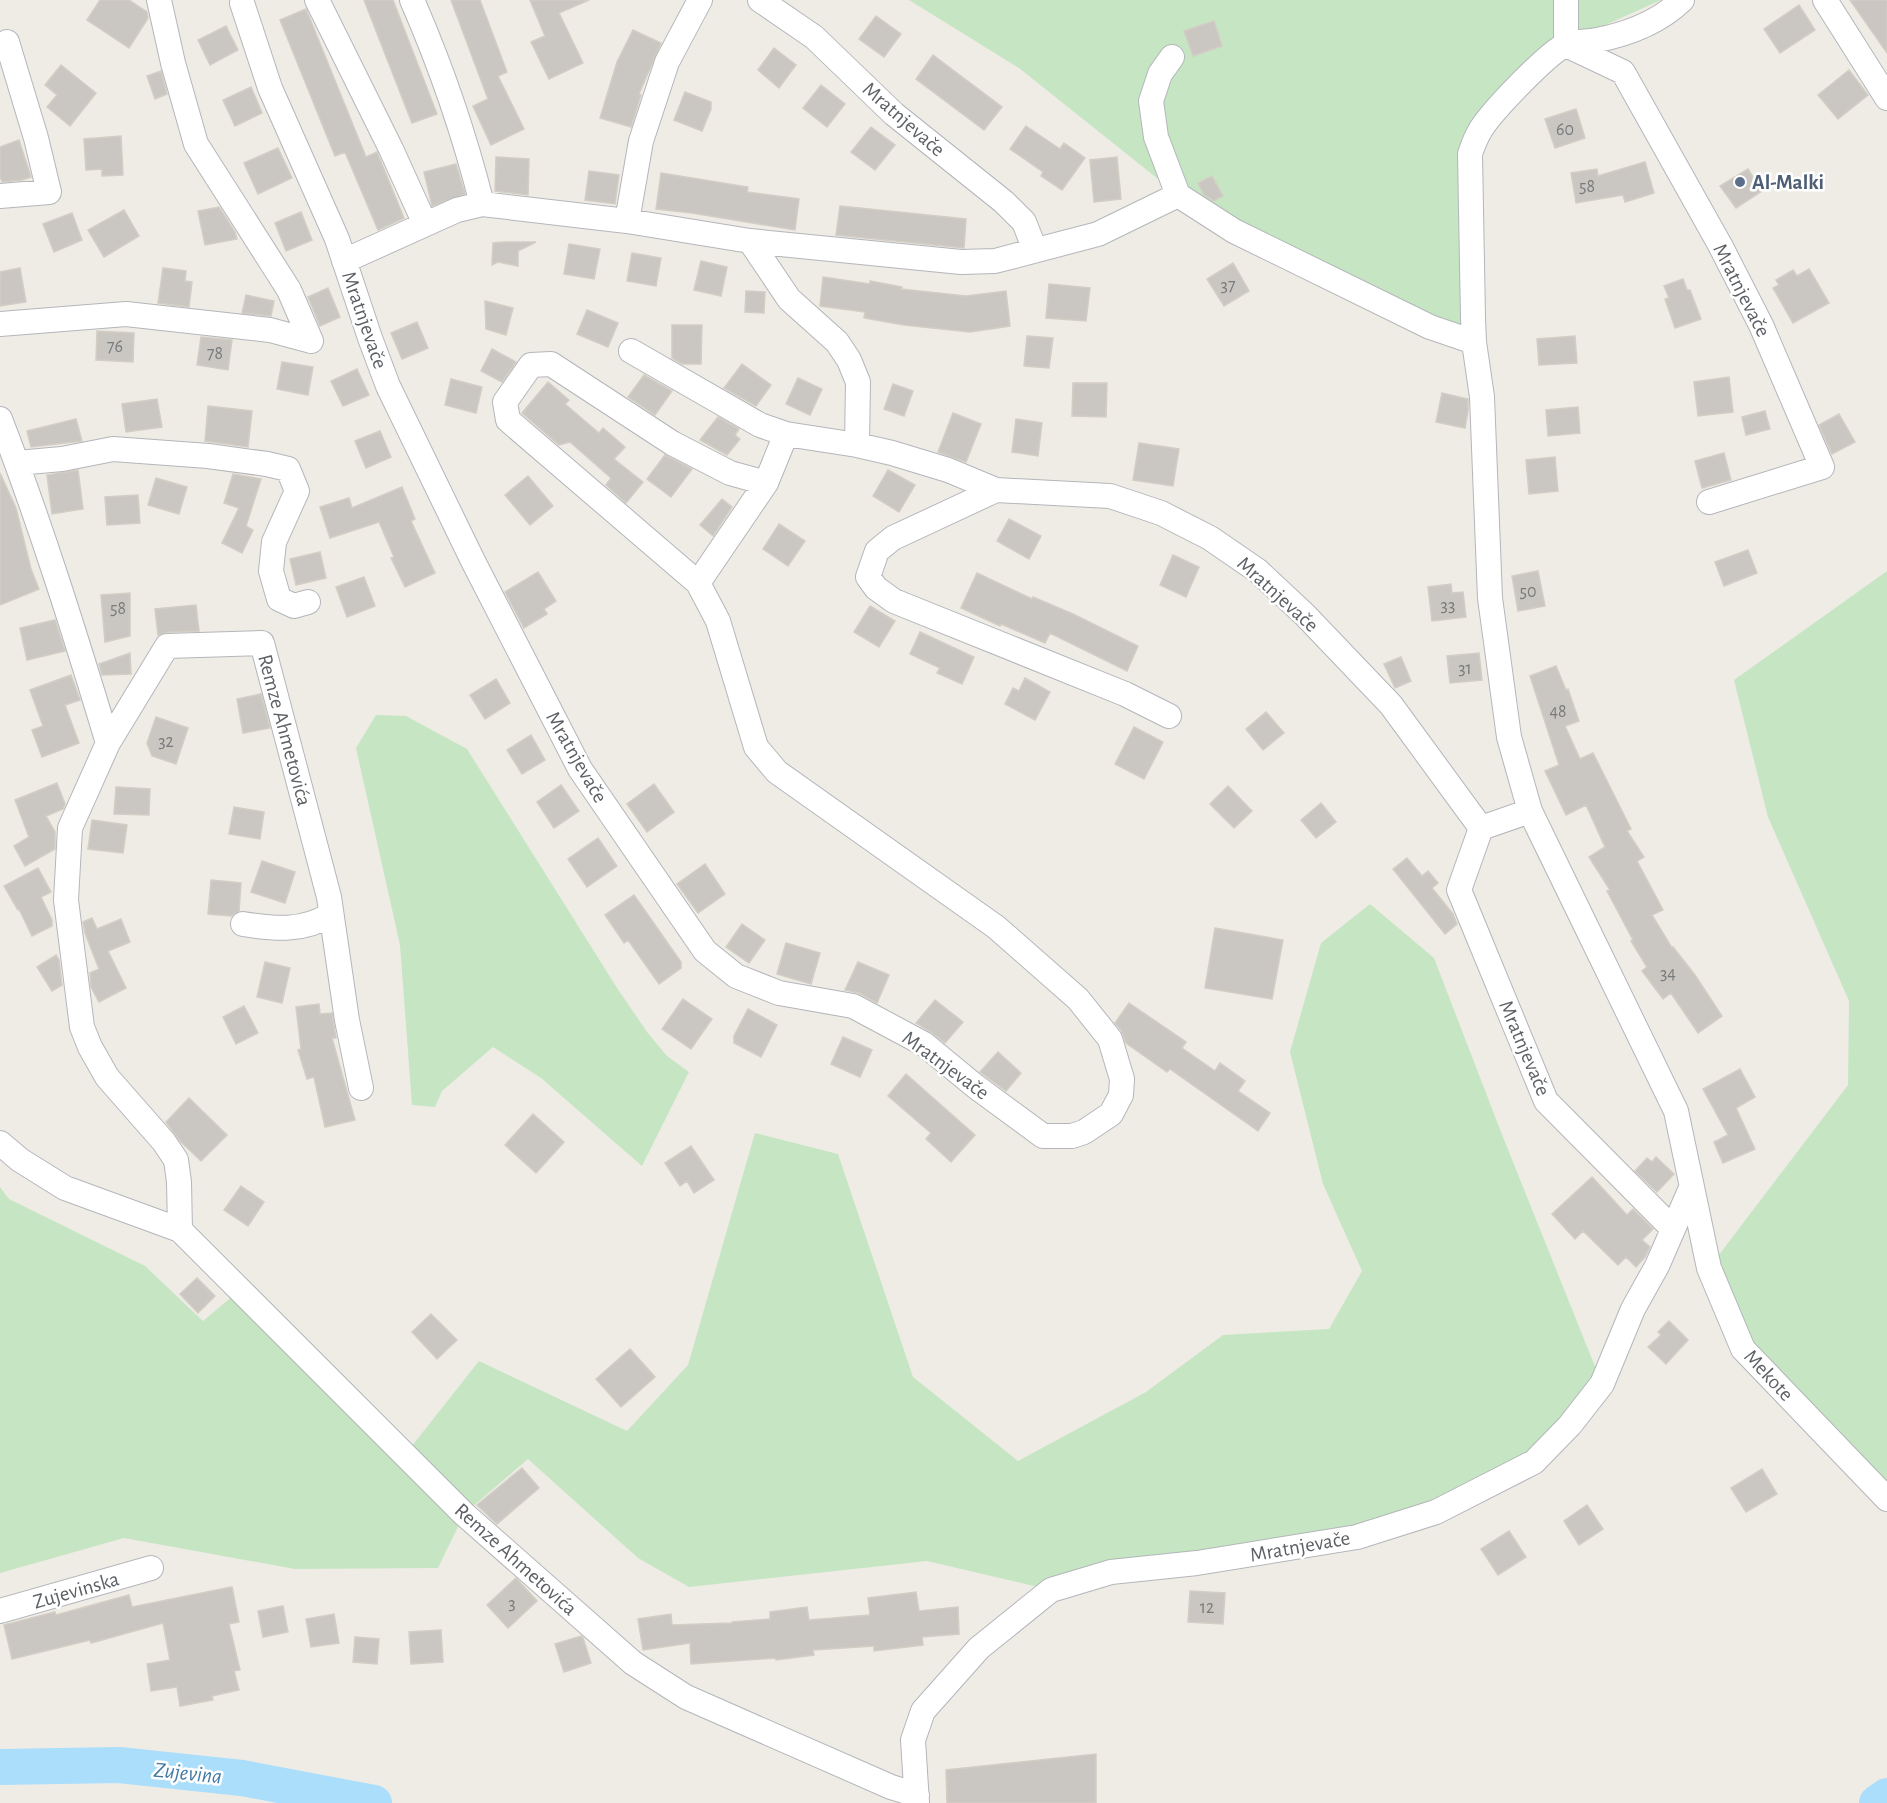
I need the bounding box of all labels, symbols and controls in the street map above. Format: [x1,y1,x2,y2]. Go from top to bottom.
street label: Mratnjevače [859,78,949,161]
house number: 60 [1556,121,1574,139]
place label: Al-Malki [1752,172,1824,193]
marker: Al-Malki [1733,175,1747,189]
house number: 58 [1579,178,1595,196]
street label: Mratnjevače [1709,240,1774,340]
street label: Mratnjevače [338,269,391,372]
house number: 37 [1221,277,1235,295]
house number: 76 [107,338,123,356]
house number: 78 [207,345,223,363]
street label: Mratnjevače [1233,553,1322,636]
house number: 50 [1519,583,1537,601]
house number: 33 [1441,597,1455,615]
house number: 58 [110,600,126,618]
street label: Remze Ahmetovića [254,652,315,809]
house number: 31 [1458,660,1472,678]
house number: 48 [1549,703,1567,721]
street label: Mratnjevače [542,708,611,806]
house number: 32 [158,733,174,751]
house number: 34 [1660,965,1676,983]
street label: Mratnjevače [1495,997,1554,1099]
street label: Mratnjevače [899,1027,993,1104]
street label: Mekote [1740,1346,1797,1405]
street label: Remze Ahmetovića [451,1499,581,1620]
street label: Mratnjevače [1248,1527,1352,1566]
street label: Zujevinska [31,1568,122,1613]
house number: 3 [508,1595,516,1613]
house number: 12 [1200,1599,1214,1617]
water label: Zujevina [153,1758,223,1787]

